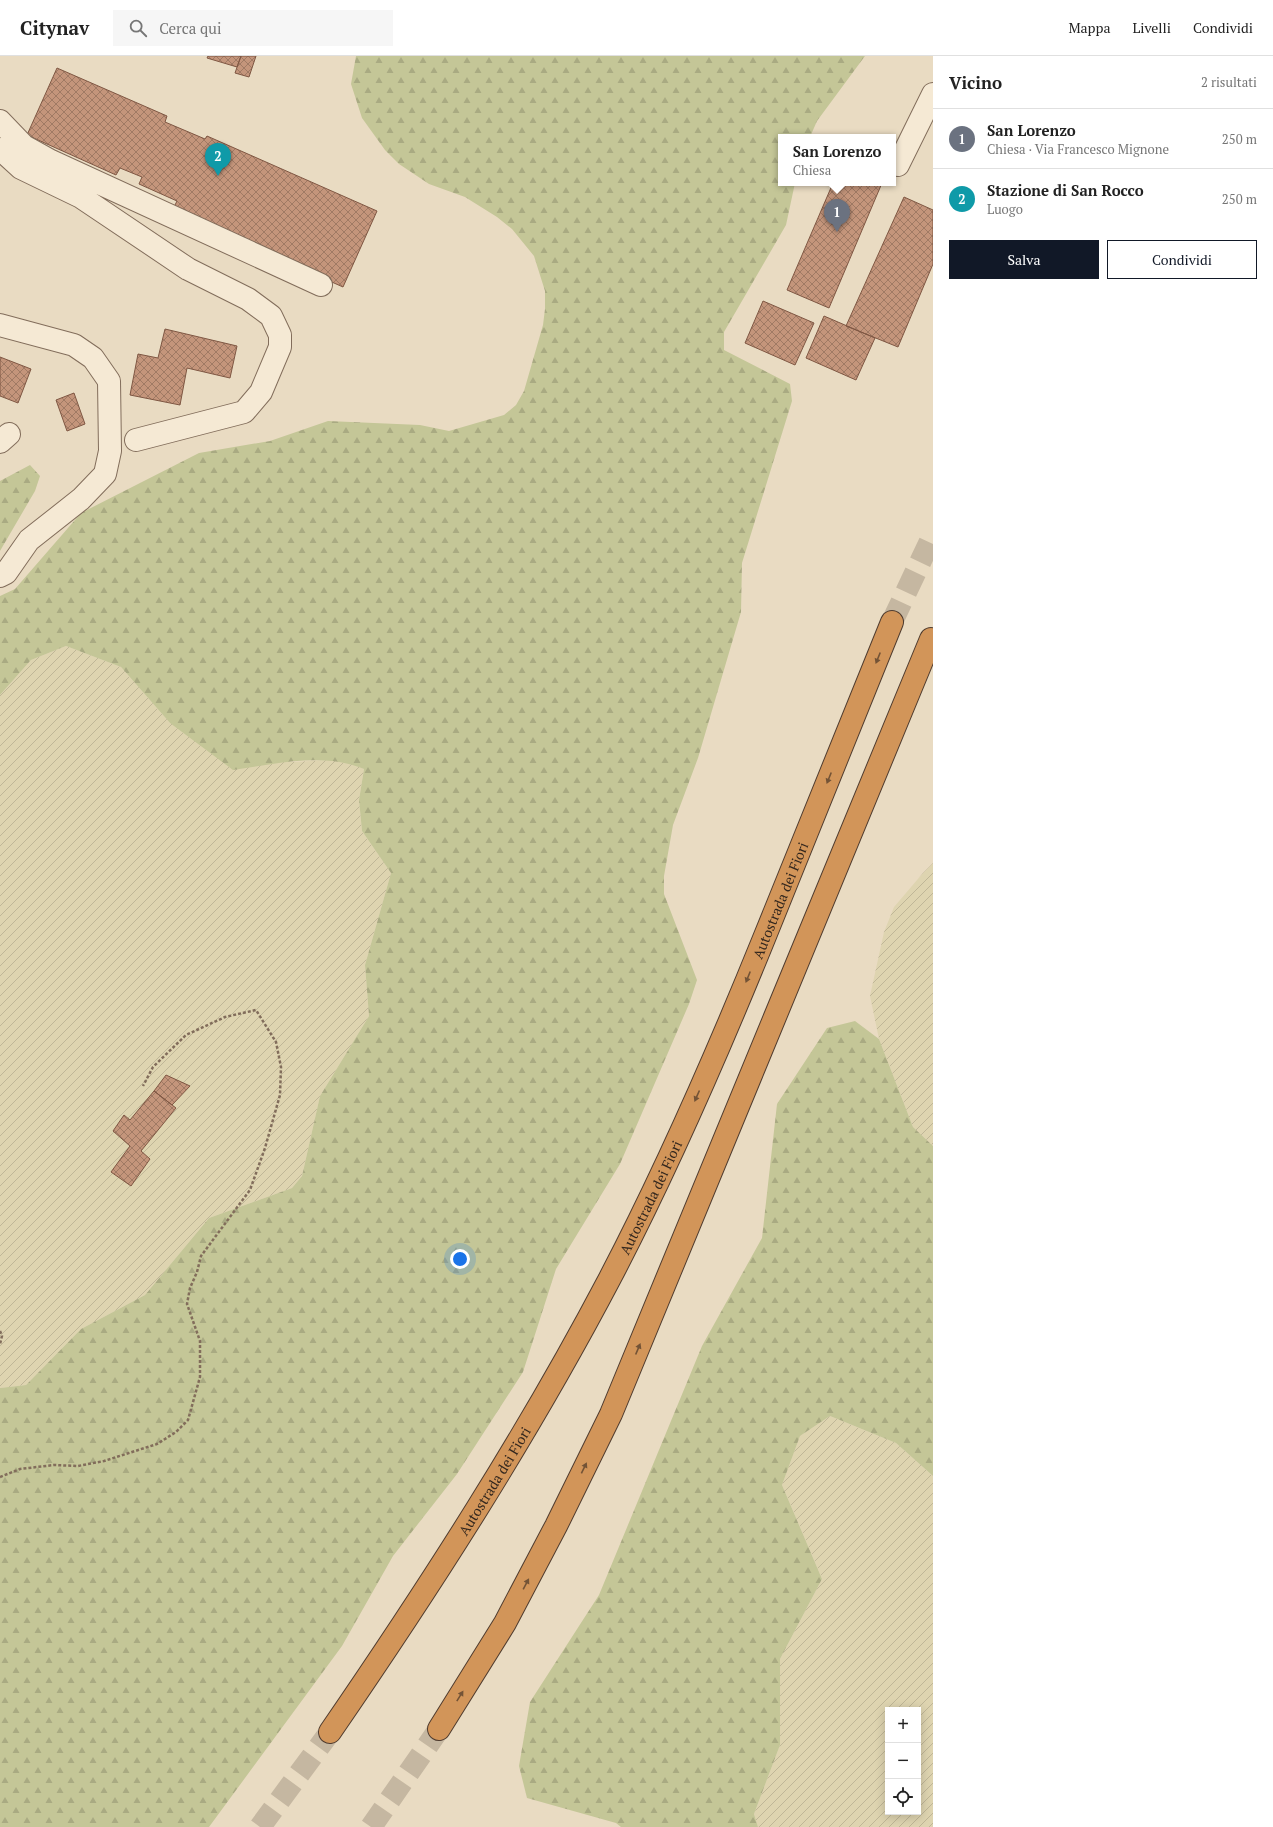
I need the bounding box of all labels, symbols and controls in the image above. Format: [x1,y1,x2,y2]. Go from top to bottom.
search box [113,10,393,46]
text: Citynav [20,15,89,40]
icon: search [127,17,149,39]
text: Cerca qui [159,18,221,38]
text: Mappa [1068,18,1111,37]
text: Livelli [1133,18,1171,37]
text: Condividi [1193,18,1253,37]
text: Vicino [949,71,1002,94]
text: 2 risultati [1201,73,1257,91]
text: San Lorenzo [987,120,1076,140]
text: 1 [958,130,966,148]
text: 250 m [1222,130,1257,148]
popup [778,134,896,186]
text: Chiesa · Via Francesco Mignone [987,140,1169,158]
text: San Lorenzo [793,141,881,161]
pin: 2 [205,143,231,176]
text: Chiesa [793,161,831,179]
text: Stazione di San Rocco [987,180,1144,200]
text: 2 [958,190,966,208]
text: 250 m [1222,190,1257,208]
pin: 1 [824,199,850,232]
text: Luogo [987,200,1023,218]
button: Salva [949,240,1099,279]
button: Condividi [1107,240,1257,279]
one-way arrow [875,652,881,663]
one-way arrow [826,773,832,785]
street label: Autostrada dei Fiori [747,839,812,961]
one-way arrow [745,971,751,983]
one-way arrow [694,1090,700,1102]
street label: Autostrada dei Fiori [614,1137,686,1257]
your location [450,1249,470,1269]
one-way arrow [636,1343,642,1355]
street label: Autostrada dei Fiori [453,1423,534,1539]
one-way arrow [581,1462,588,1473]
one-way arrow [522,1578,529,1589]
one-way arrow [456,1690,463,1701]
map controls [885,1707,921,1815]
button: + [885,1707,921,1743]
button: − [885,1743,921,1779]
button: locate [885,1779,921,1815]

